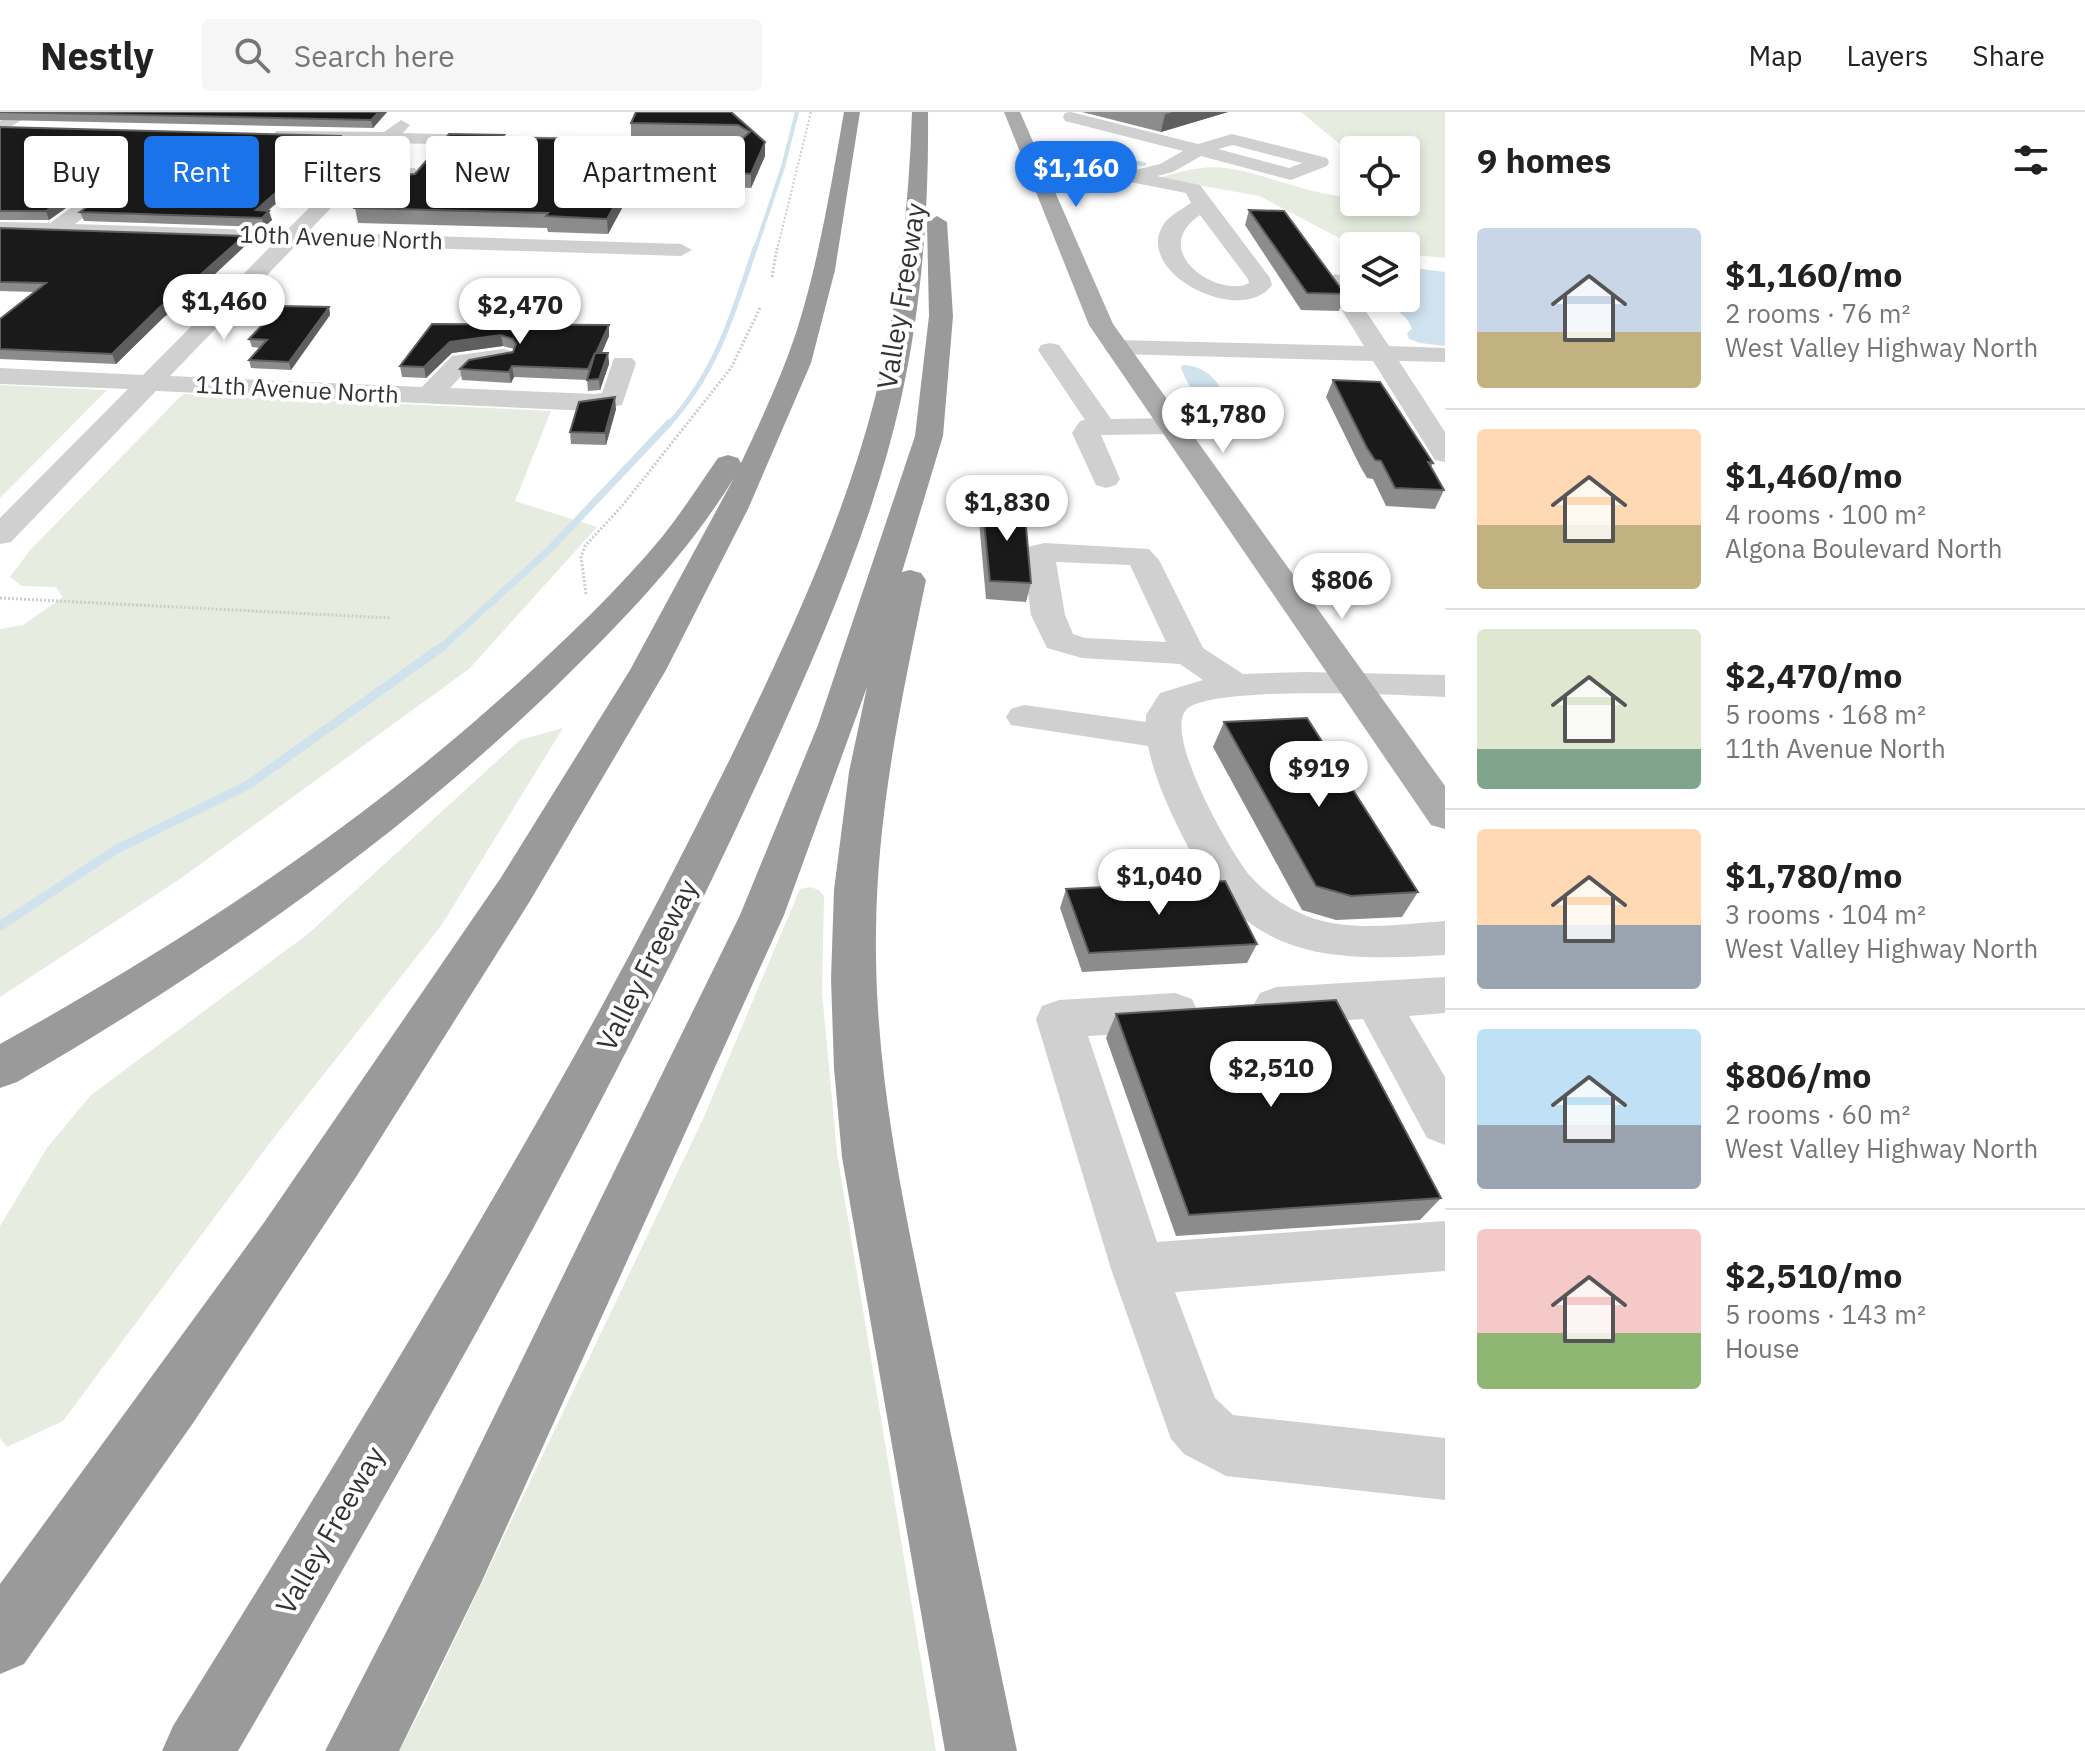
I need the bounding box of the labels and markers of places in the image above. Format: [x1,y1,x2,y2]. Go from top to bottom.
pin: $1,160 [1011,141,1141,209]
pin: $1,460 [159,274,289,342]
pin: $2,470 [455,278,585,346]
pin: $1,780 [1158,387,1288,455]
pin: $1,830 [942,475,1072,543]
pin: $806 [1295,553,1389,621]
pin: $919 [1272,741,1366,809]
pin: $1,040 [1094,849,1224,917]
pin: $2,510 [1206,1041,1336,1109]

